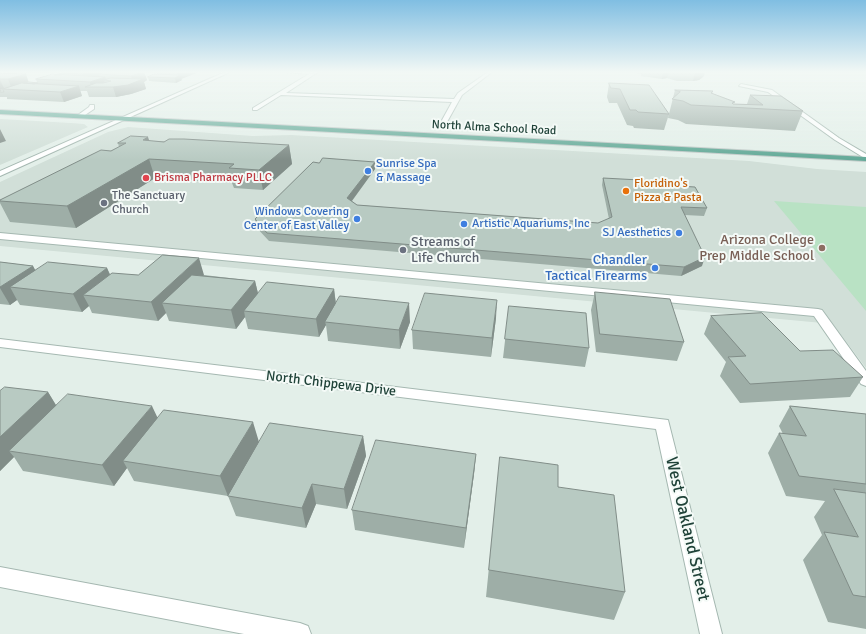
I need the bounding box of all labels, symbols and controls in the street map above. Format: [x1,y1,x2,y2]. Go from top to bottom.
street label: North Alma School Road [431,118,557,138]
place label: Sunrise Spa & Massage [376,157,437,185]
marker: Sunrise Spa & Massage [363,166,373,176]
place label: Brisma Pharmacy PLLC [154,171,272,185]
marker: Brisma Pharmacy PLLC [141,173,151,183]
place label: Floridino's Pizza & Pasta [634,177,702,205]
marker: Floridino's Pizza & Pasta [621,186,631,196]
place label: The Sanctuary Church [112,189,185,217]
marker: The Sanctuary Church [99,198,109,208]
place label: Windows Covering Center of East Valley [244,205,349,233]
marker: Windows Covering Center of East Valley [352,214,362,224]
place label: Artistic Aquariums, Inc [472,217,590,231]
marker: Artistic Aquariums, Inc [459,219,469,229]
place label: SJ Aesthetics [603,226,671,240]
marker: SJ Aesthetics [674,228,684,238]
place label: Arizona College Prep Middle School [699,232,814,264]
place label: Streams of Life Church [411,234,479,266]
marker: Arizona College Prep Middle School [817,243,827,253]
marker: Streams of Life Church [398,245,408,255]
place label: Chandler Tactical Firearms [545,252,647,284]
marker: Chandler Tactical Firearms [650,263,660,273]
street label: North Chippewa Drive [265,368,397,400]
street label: West Oakland Street [661,455,713,603]

